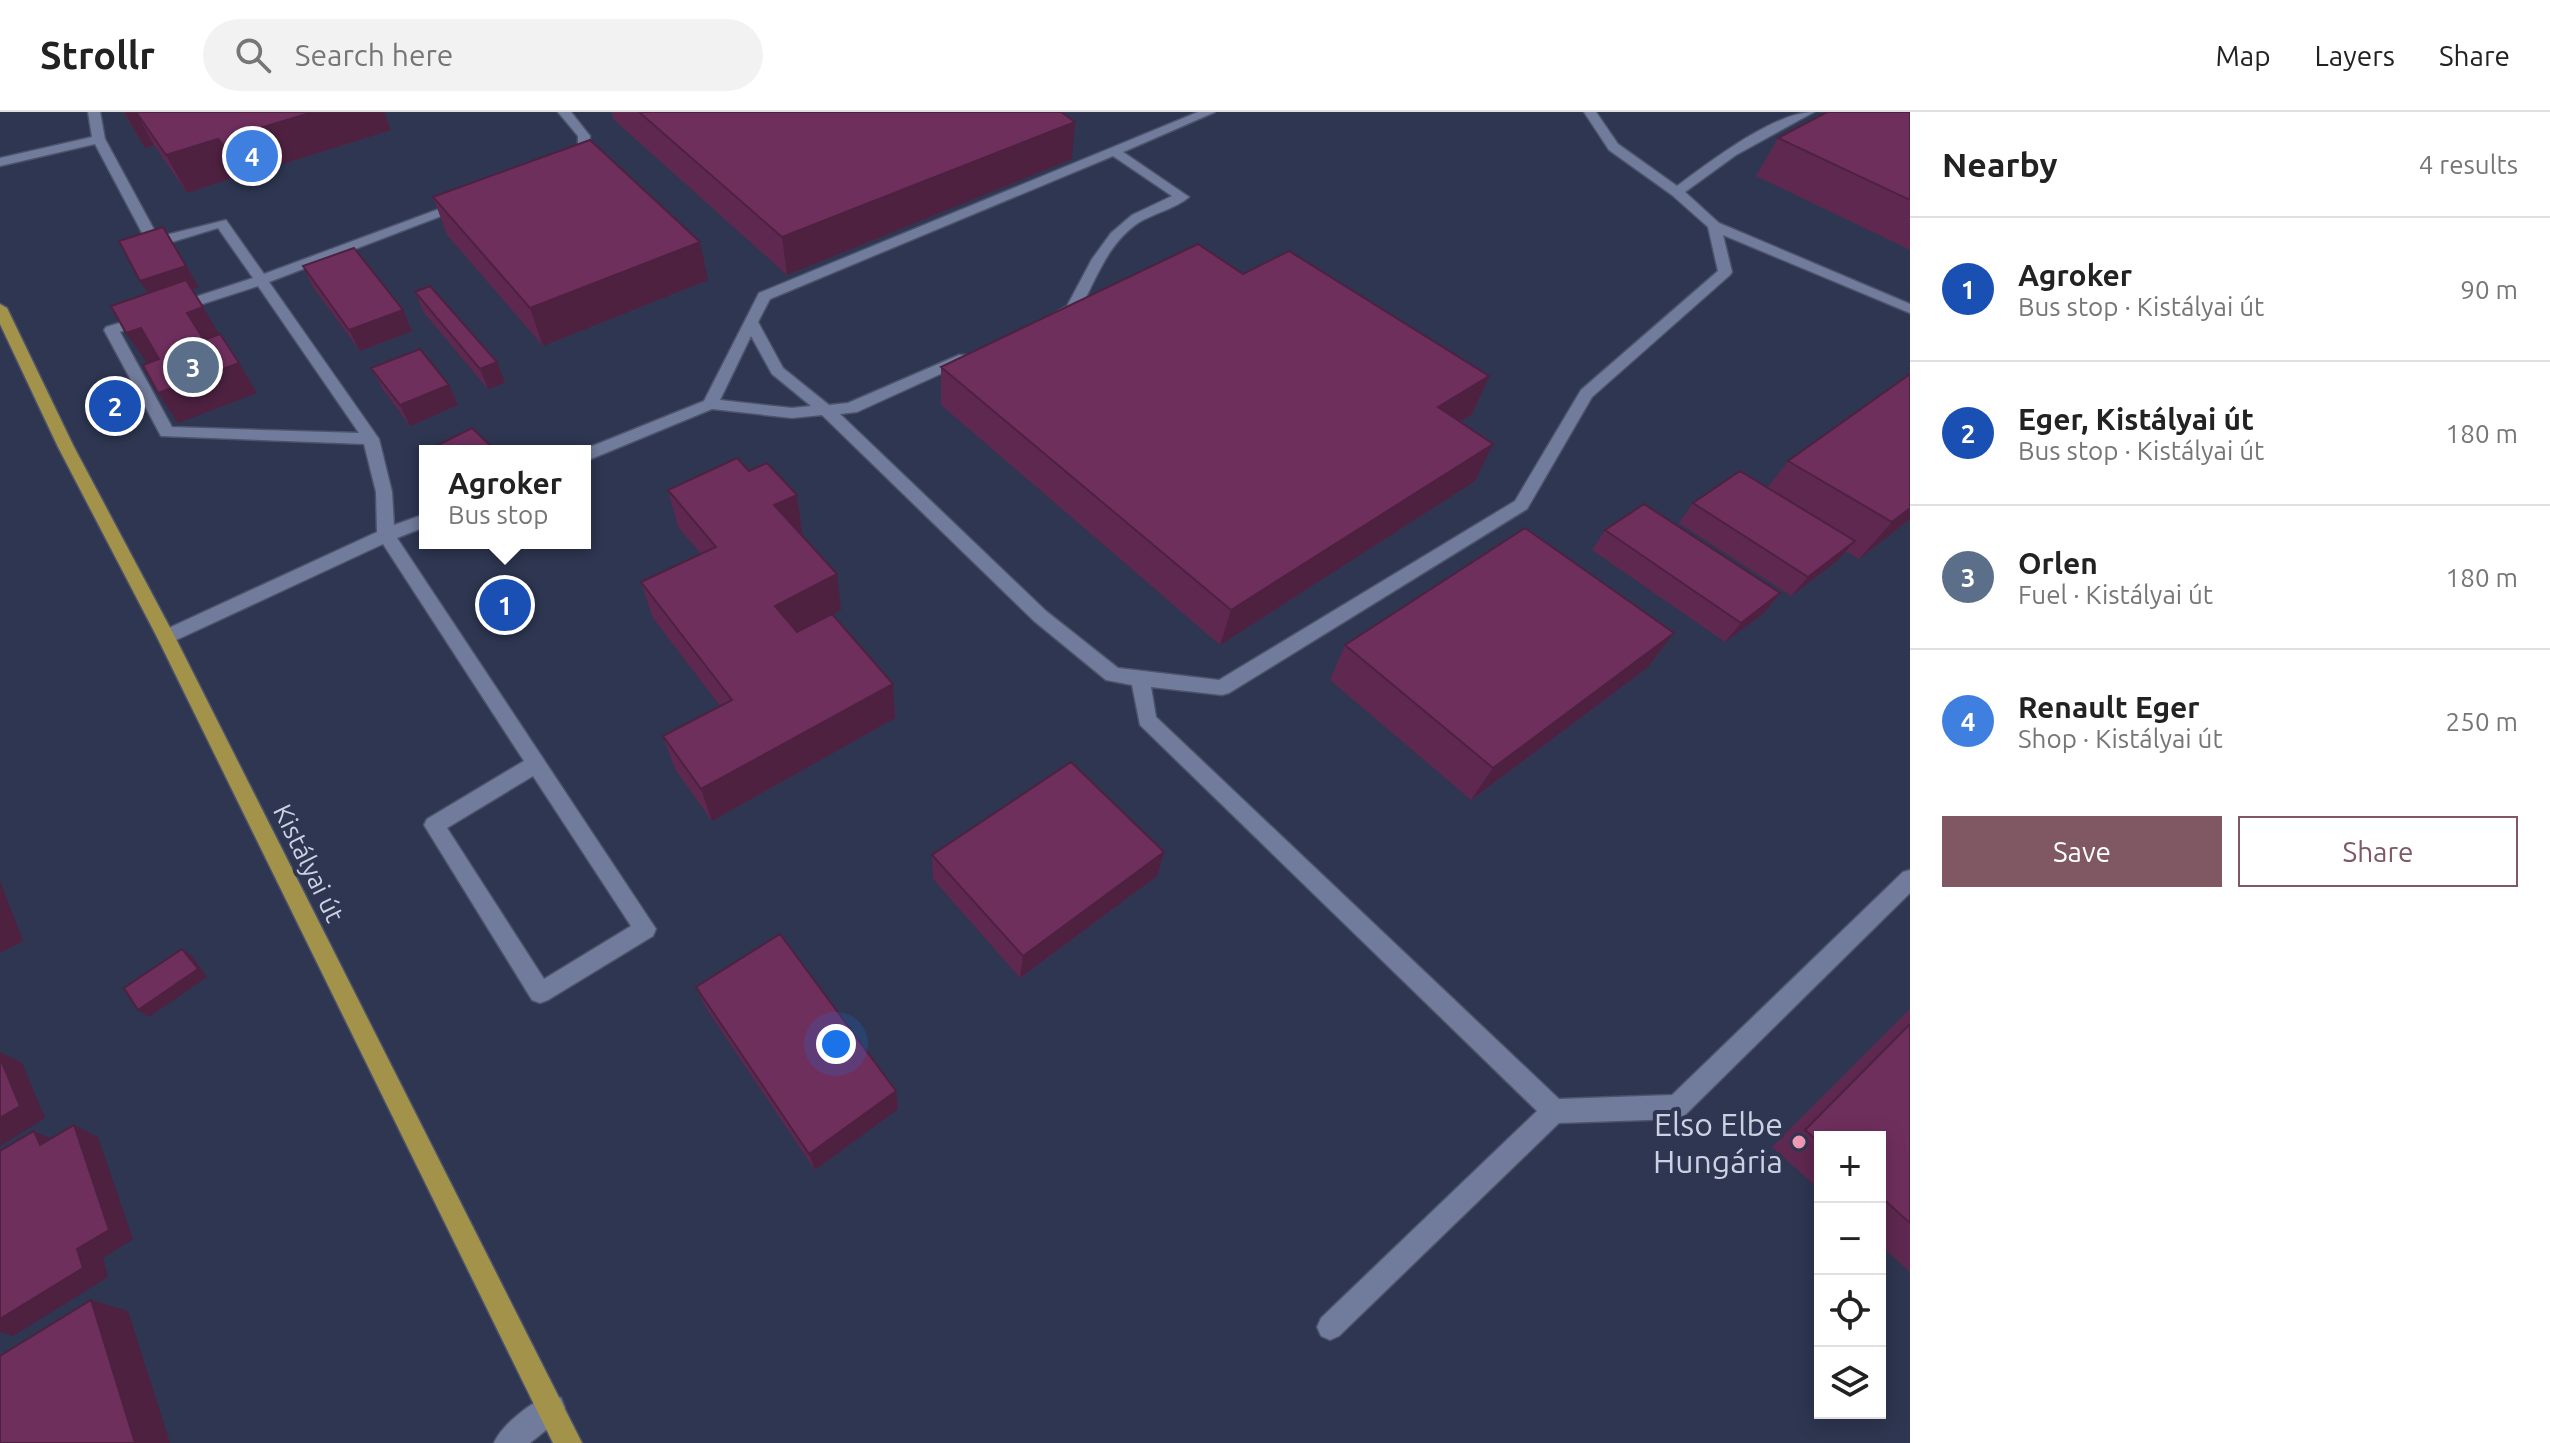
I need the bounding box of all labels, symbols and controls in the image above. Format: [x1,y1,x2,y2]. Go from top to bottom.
search box [203,19,763,91]
icon: search [231,33,275,77]
text: Strollr [40,34,155,76]
text: Search here [295,38,453,72]
text: Map [2215,40,2271,71]
text: Layers [2315,40,2395,71]
text: Share [2439,40,2510,71]
pin: 4 [226,126,278,186]
text: Nearby [1942,145,2057,183]
text: 4 results [2419,150,2518,179]
text: Agroker [2018,258,2132,292]
text: 1 [1961,275,1975,304]
text: 90 m [2460,275,2518,304]
text: Bus stop · Kistályai út [2018,292,2264,321]
pin: 3 [167,337,219,397]
pin: 2 [89,376,141,436]
text: Eger, Kistályai út [2018,402,2254,436]
text: 2 [1961,419,1975,448]
text: 180 m [2446,419,2518,448]
text: Bus stop · Kistályai út [2018,436,2264,465]
popup [419,445,591,549]
text: Agroker [448,466,562,500]
text: Bus stop [448,500,548,529]
text: Orlen [2018,546,2098,580]
text: 3 [1961,563,1975,592]
text: 180 m [2446,563,2518,592]
pin: 1 [479,575,531,635]
text: Fuel · Kistályai út [2018,580,2213,609]
text: Renault Eger [2018,690,2200,724]
text: 4 [1961,707,1975,736]
text: 250 m [2446,707,2518,736]
text: Shop · Kistályai út [2018,724,2223,753]
street label: Kistályai út [268,799,350,927]
button: Save [1942,816,2222,887]
button: Share [2238,816,2518,887]
your location [816,1024,856,1064]
place label: Elso Elbe Hungária [1653,1106,1783,1179]
map controls [1814,1131,1886,1419]
button: + [1814,1131,1886,1203]
marker: Elso Elbe Hungária [1790,1133,1808,1151]
button: − [1814,1203,1886,1275]
button: locate [1814,1275,1886,1347]
button: layers [1814,1347,1886,1419]

